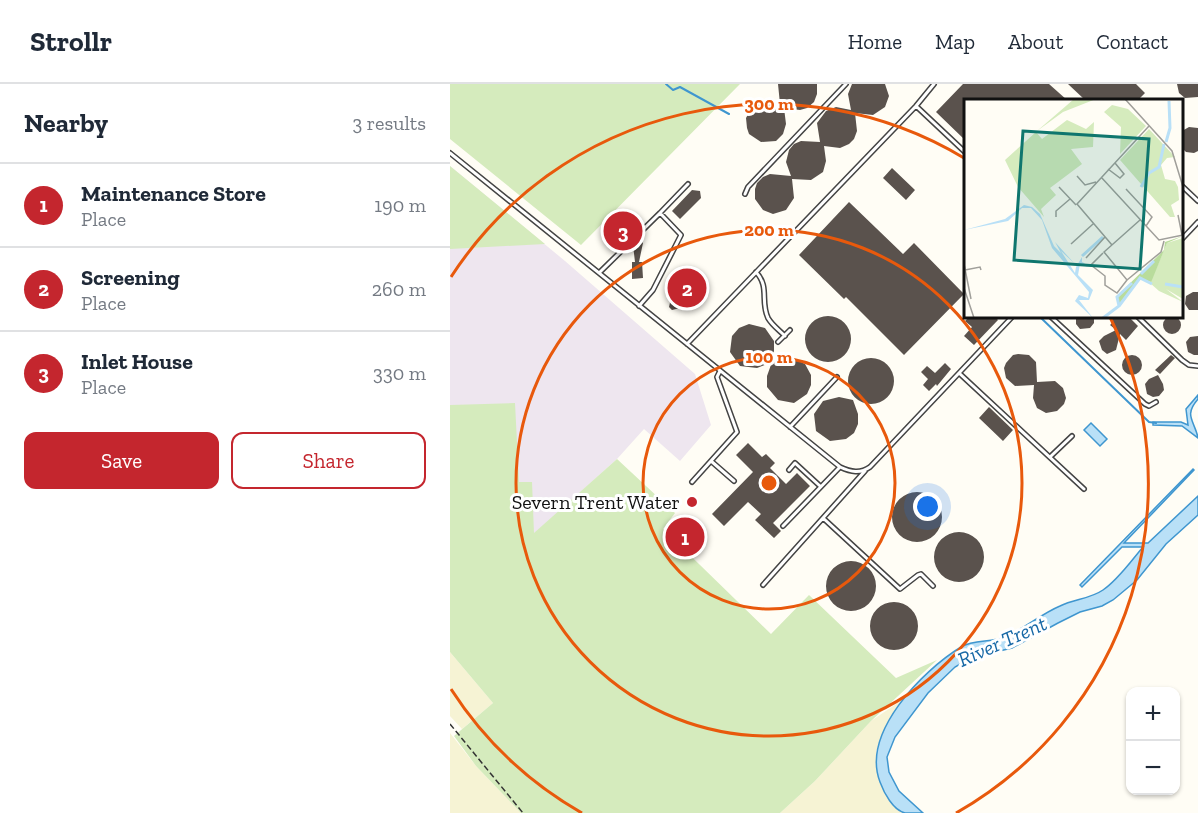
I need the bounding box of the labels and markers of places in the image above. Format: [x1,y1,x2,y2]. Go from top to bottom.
pin: 3 [604,208,642,254]
pin: 2 [668,266,706,310]
centre of rings [759,473,779,493]
place label: Severn Trent Water [512,490,680,514]
marker: Severn Trent Water [685,495,699,509]
pin: 1 [666,514,704,560]

